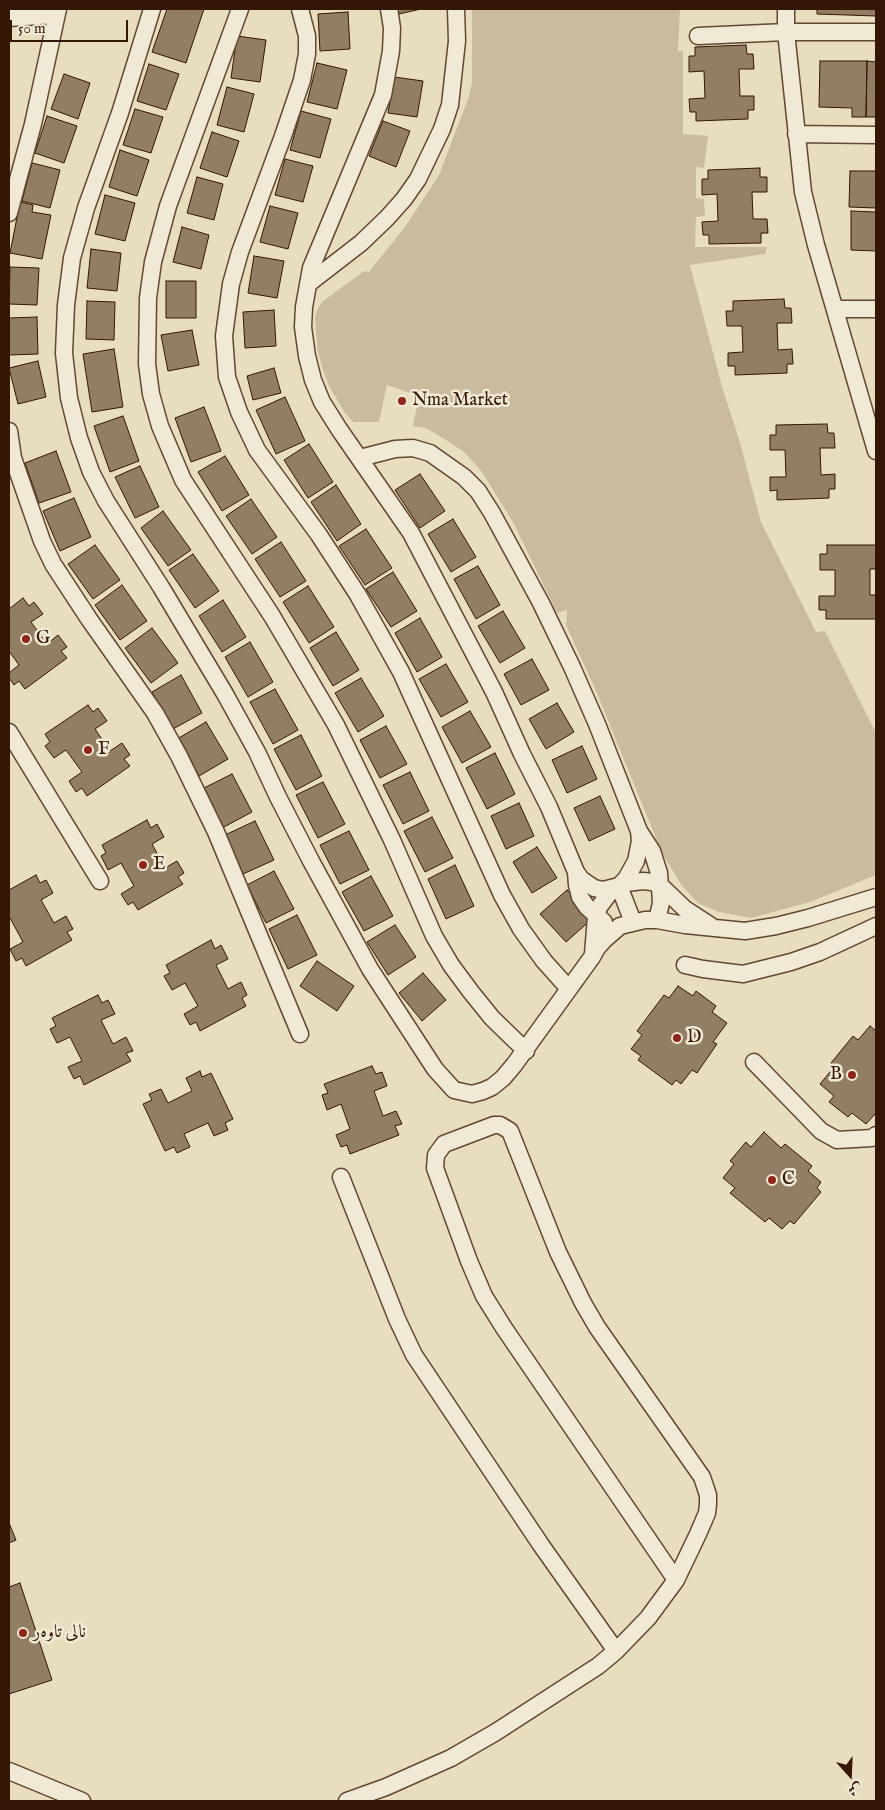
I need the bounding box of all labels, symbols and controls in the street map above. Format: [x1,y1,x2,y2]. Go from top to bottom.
scale bar [12,10,130,42]
text: 50 m [18,19,46,38]
place label: Nma Market [412,390,508,412]
marker: Nma Market [396,395,408,407]
place label: G [36,628,50,650]
marker: G [20,633,32,645]
place label: F [98,739,109,761]
marker: F [82,744,94,756]
place label: E [153,854,165,876]
marker: E [137,859,149,871]
place label: D [687,1027,701,1049]
marker: D [671,1032,683,1044]
place label: B [830,1064,842,1086]
marker: B [846,1069,858,1081]
place label: C [782,1169,795,1191]
marker: C [766,1174,778,1186]
place label: نالی تاوەر [33,1622,86,1644]
marker: نالی تاوەر [17,1627,29,1639]
north arrow [825,1750,875,1800]
text: ش [846,1778,865,1800]

